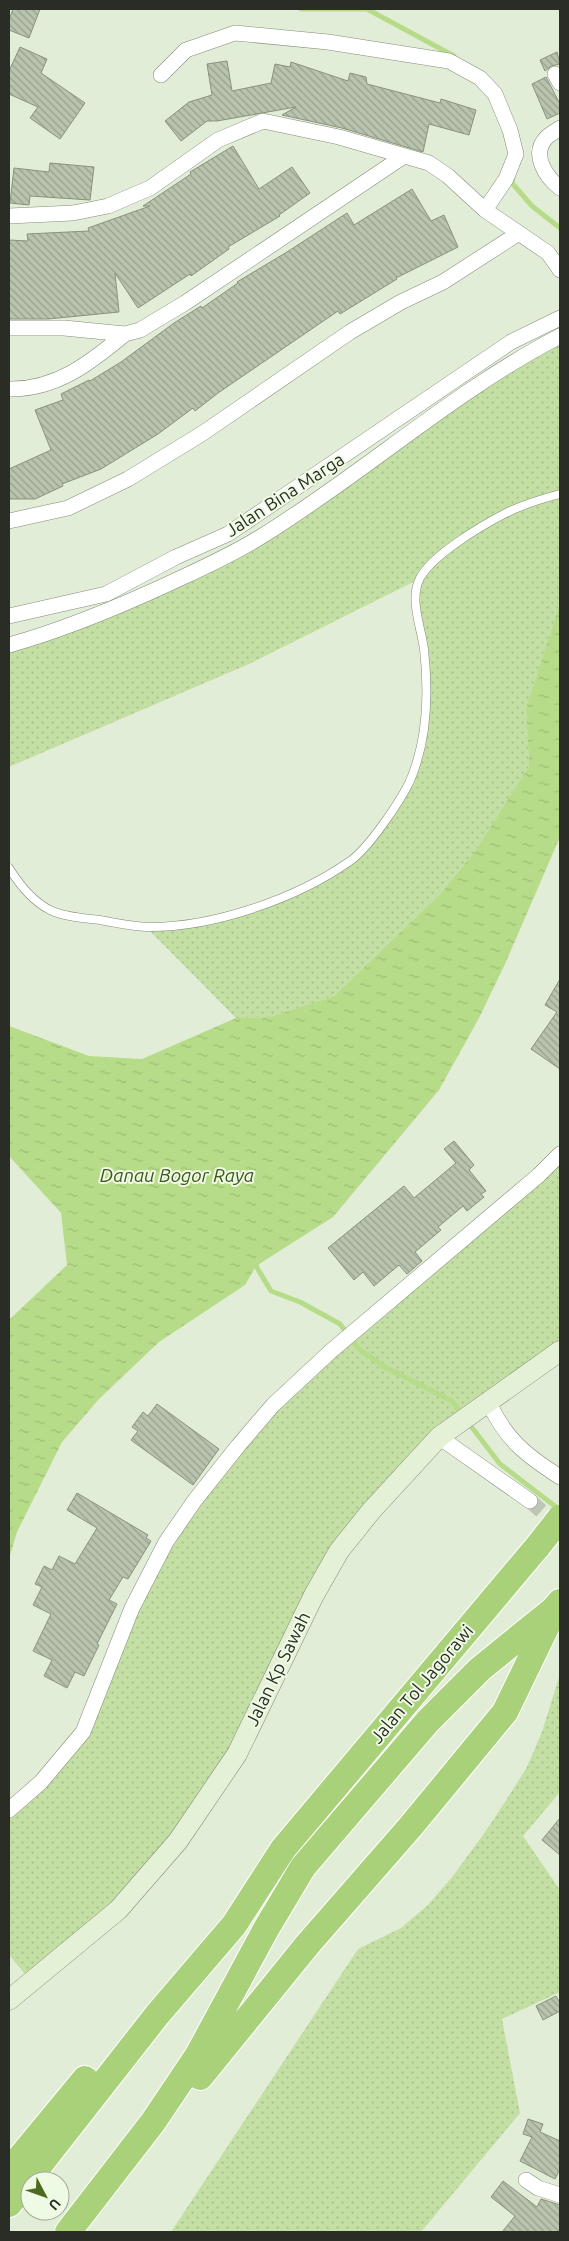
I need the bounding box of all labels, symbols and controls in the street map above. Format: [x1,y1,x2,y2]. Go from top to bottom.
street label: Jalan Bina Marga [221,448,347,540]
water label: Danau Bogor Raya [100,1164,254,1186]
street label: Jalan Kp Sawah [241,1608,313,1729]
street label: Jalan Tol Jagorawi [366,1620,477,1747]
north arrow [20,2171,70,2221]
text: U [46,2196,64,2213]

